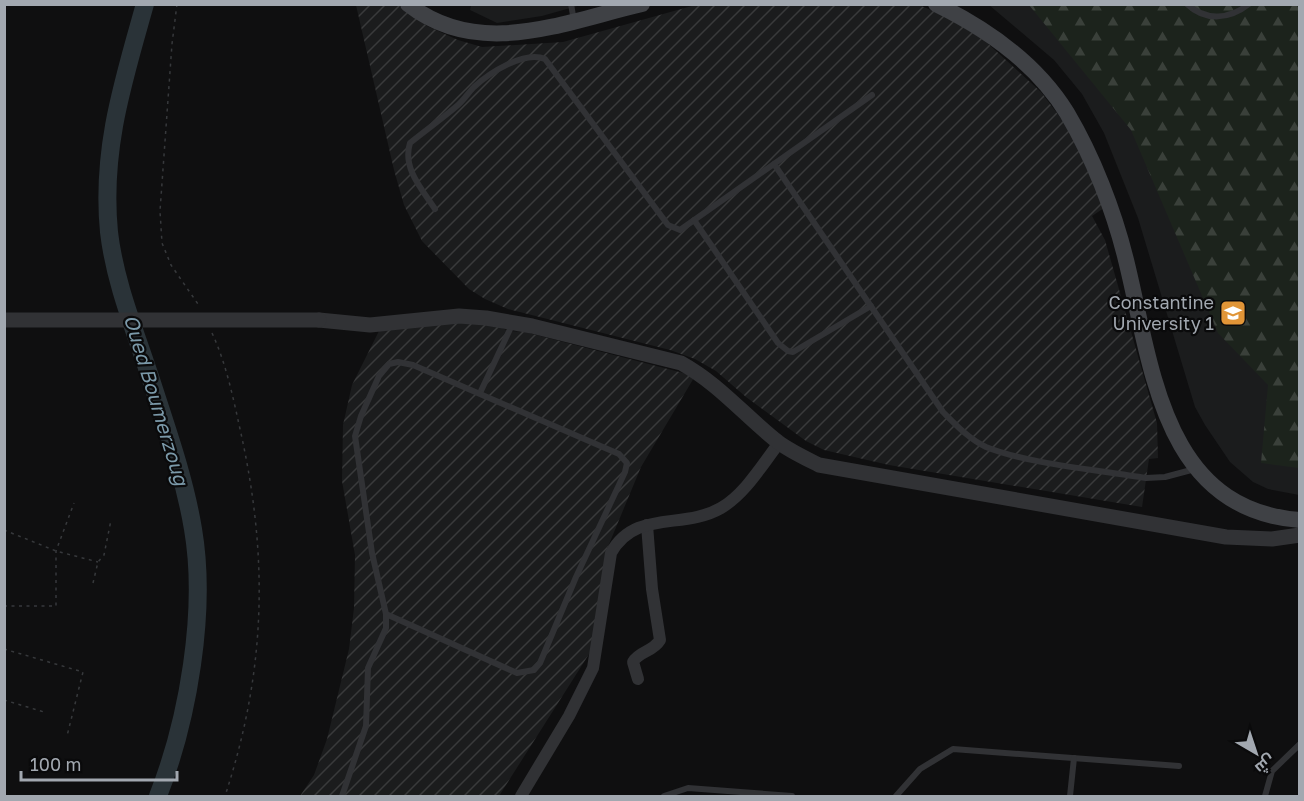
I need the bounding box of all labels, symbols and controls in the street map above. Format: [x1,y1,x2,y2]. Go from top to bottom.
place label: Constantine University 1 [1109,291,1214,334]
school or university icon: Constantine University 1 [1218,298,1248,328]
water label: Oued Boumerzoug [119,311,195,490]
north arrow [1226,723,1286,783]
scale bar [21,744,177,782]
text: ش [1251,750,1280,779]
text: 100 m [30,753,81,775]

